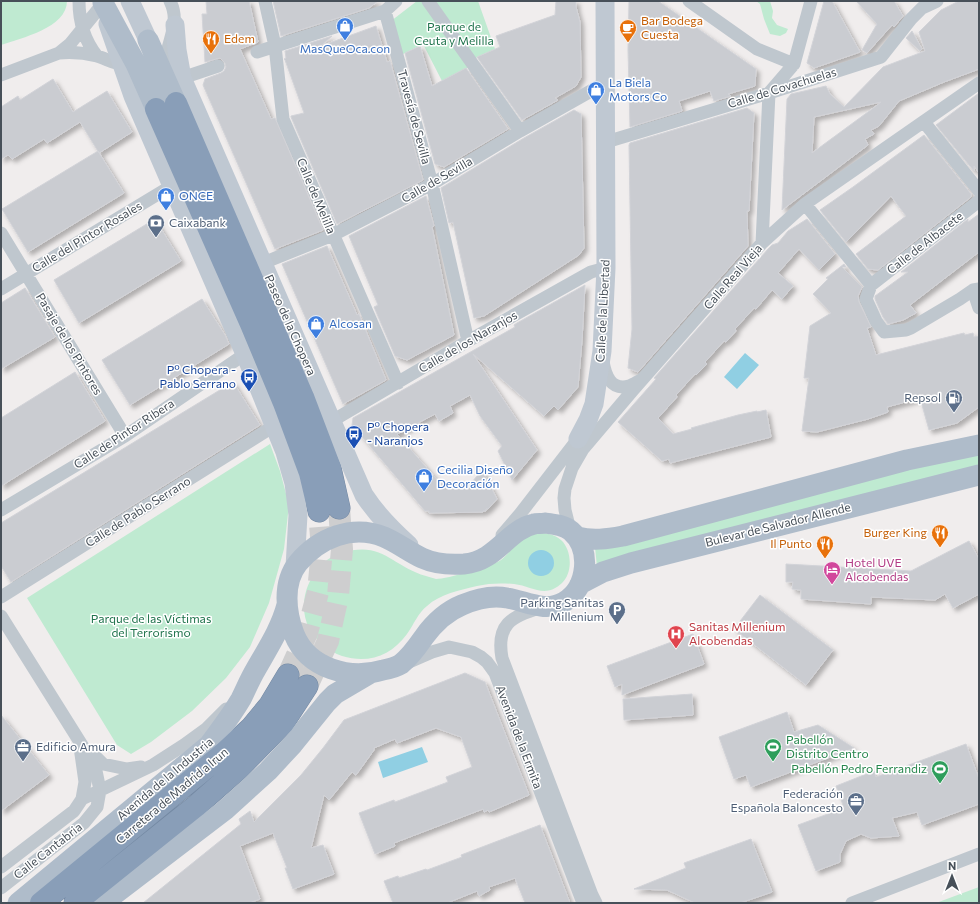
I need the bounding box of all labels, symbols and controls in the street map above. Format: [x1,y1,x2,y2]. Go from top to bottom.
place label: Bar Bodega Cuesta [641,13,703,41]
shop icon: MasQueOca.con [335,16,355,41]
cafe icon: Bar Bodega Cuesta [618,18,638,43]
park label: Parque de Ceuta y Melilla [414,19,494,47]
restaurant icon: Edem [201,29,221,54]
place label: Edem [224,31,255,45]
place label: MasQueOca.con [300,41,390,55]
street label: Calle de Covachuelas [726,64,838,110]
street label: Travesía de Sevilla [396,68,434,166]
place label: La Biela Motors Co [609,75,667,103]
shop icon: La Biela Motors Co [586,80,606,105]
street label: Calle de Sevilla [399,153,474,205]
street label: Calle de Melilla [295,156,339,236]
shop icon: ONCE [156,186,176,211]
place label: ONCE [179,188,213,202]
street label: Calle del Pintor Rosales [29,198,144,275]
street label: Calle de Albacete [883,208,965,276]
bank icon: Caixabank [146,213,166,238]
place label: Caixabank [169,215,226,229]
street label: Calle Real Vieja [700,241,764,312]
street label: Calle de la Libertad [592,259,612,363]
street label: Paseo de la Chopera [262,272,319,377]
street label: Pasaje de los Pintores [34,290,106,397]
street label: Calle de los Naranjos [416,307,519,375]
shop icon: Alcosan [306,314,326,339]
place label: Alcosan [329,316,372,330]
place label: Pº Chopera - Pablo Serrano [159,362,236,390]
bus stop icon: Pº Chopera - Pablo Serrano [239,367,259,392]
fuel station icon: Repsol [944,388,964,413]
place label: Repsol [904,390,941,404]
street label: Calle de Pintor Ribera [71,395,176,471]
place label: Pº Chopera - Naranjos [367,419,429,447]
bus stop icon: Pº Chopera - Naranjos [344,424,364,449]
place label: Cecilia Diseño Decoración [437,462,513,490]
shop icon: Cecilia Diseño Decoración [414,467,434,492]
street label: Calle de Pablo Serrano [82,473,193,549]
street label: Bulevar de Salvador Allende [704,499,852,549]
restaurant icon: Burger King [930,523,950,548]
place label: Burger King [863,525,927,539]
restaurant icon: Il Punto [815,534,835,559]
place label: Il Punto [770,536,812,550]
place label: Hotel UVE Alcobendas [845,555,908,583]
hotel icon: Hotel UVE Alcobendas [822,560,842,585]
place label: Parking Sanitas Millenium [520,595,604,623]
parking icon: Parking Sanitas Millenium [607,600,627,625]
park label: Parque de las Víctimas del Terrorismo [91,611,211,639]
place label: Sanitas Millenium Alcobendas [689,619,785,647]
hospital icon: Sanitas Millenium Alcobendas [666,624,686,649]
street label: Avenida de la Ermita [494,683,546,790]
place label: Pabellón Distrito Centro [786,732,869,760]
street label: Avenida de la Industria [113,734,215,823]
office icon: Edificio Amura [13,737,33,762]
sports icon: Pabellón Distrito Centro [763,737,783,762]
place label: Edificio Amura [36,739,116,753]
street label: Carretera de Madrid a Irun [112,744,230,846]
sports icon: Pabellón Pedro Ferrandiz [930,759,950,784]
place label: Pabellón Pedro Ferrandiz [791,761,927,775]
place label: Federación Española Baloncesto [731,786,843,814]
office icon: Federación Española Baloncesto [846,791,866,816]
street label: Calle Cantabria [10,819,84,881]
north arrow [932,856,972,896]
text: N [948,859,956,872]

